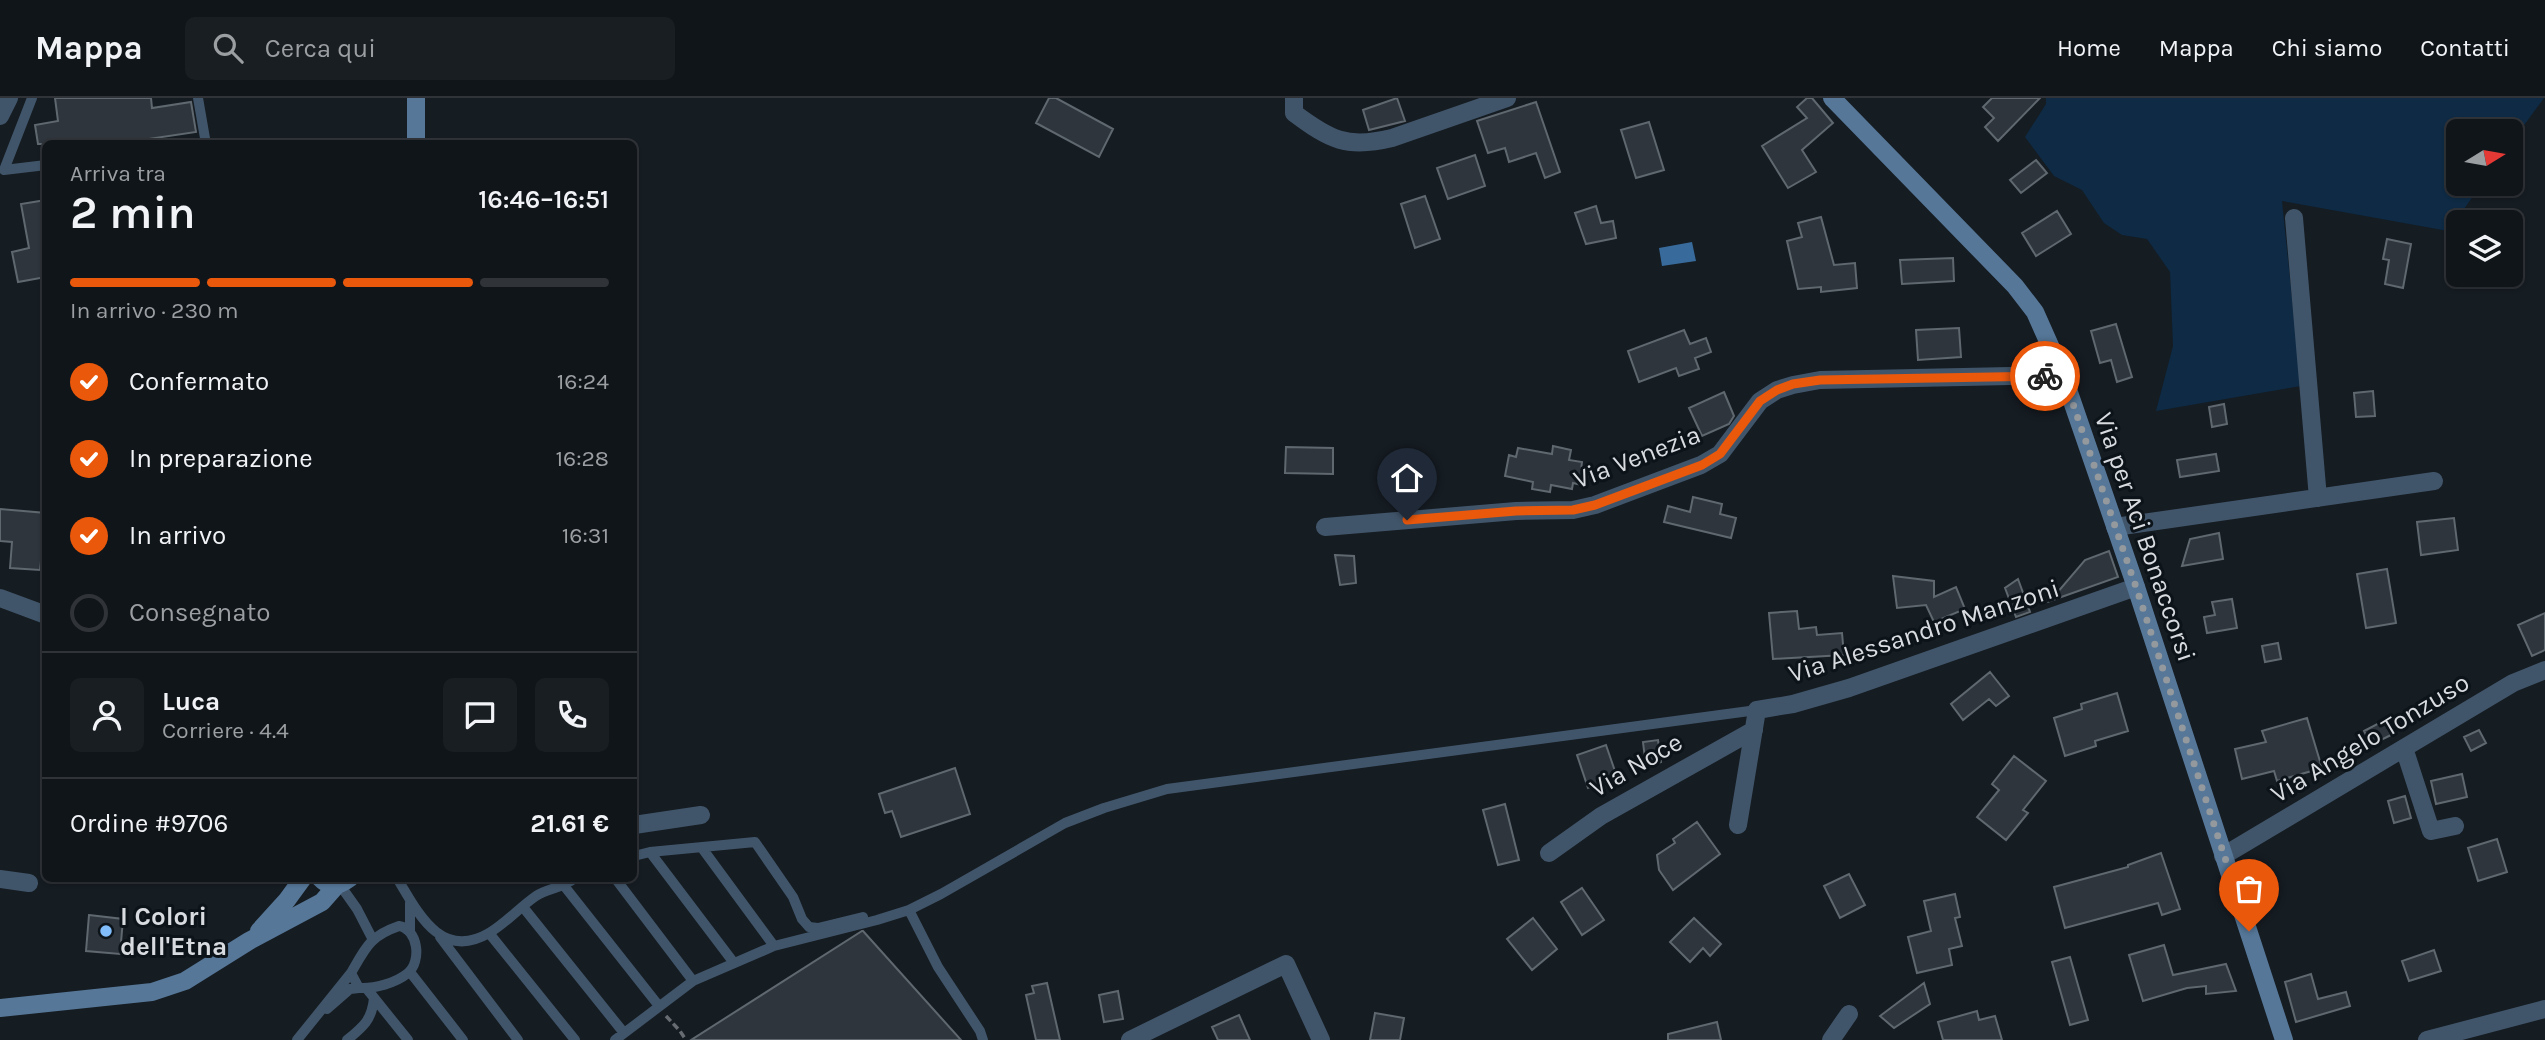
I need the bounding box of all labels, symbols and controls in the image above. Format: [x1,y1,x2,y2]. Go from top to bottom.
search box [185,17,675,80]
text: Mappa [35,29,143,67]
icon: search [209,29,247,67]
text: Cerca qui [265,33,376,64]
text: Home [2057,34,2121,62]
text: Mappa [2159,34,2234,62]
text: Chi siamo [2272,34,2382,62]
text: Contatti [2420,34,2510,62]
north arrow [2446,119,2524,196]
map controls [2446,119,2523,287]
text: Arriva tra [70,160,166,187]
text: 16:46–16:51 [478,184,609,215]
text: 2 min [70,186,196,240]
button: layers [2446,210,2523,287]
text: In arrivo · 230 m [70,297,239,324]
courier [2010,341,2080,411]
icon: bike [2026,357,2064,395]
icon: check [70,363,108,401]
text: Confermato [129,366,269,397]
text: 16:24 [557,368,609,395]
street label: Via per Aci Bonaccorsi [2088,408,2202,666]
street label: Via Venezia [1569,419,1705,495]
icon: check [70,440,108,478]
text: In preparazione [129,443,313,474]
text: 16:28 [555,445,609,472]
pin [1377,448,1437,520]
icon: home [1388,459,1426,497]
icon: check [70,517,108,555]
text: In arrivo [129,520,226,551]
text: 16:31 [562,522,609,549]
street label: Via Alessandro Manzoni [1785,573,2063,689]
text: Consegnato [129,597,271,628]
street label: Via Angelo Tonzuso [2265,667,2475,809]
button: person [70,678,144,752]
button: chat [443,678,517,752]
button: phone [535,678,609,752]
text: Luca [162,686,220,717]
text: Corriere · 4.4 [162,717,289,744]
street label: Via Noce [1584,726,1688,804]
text: Ordine #9706 [70,808,228,839]
text: 21.61 € [530,808,609,839]
pin [2219,859,2279,931]
icon: bag [2230,870,2268,908]
place label: I Colori dell'Etna [120,901,227,962]
marker: I Colori dell'Etna [98,923,114,939]

